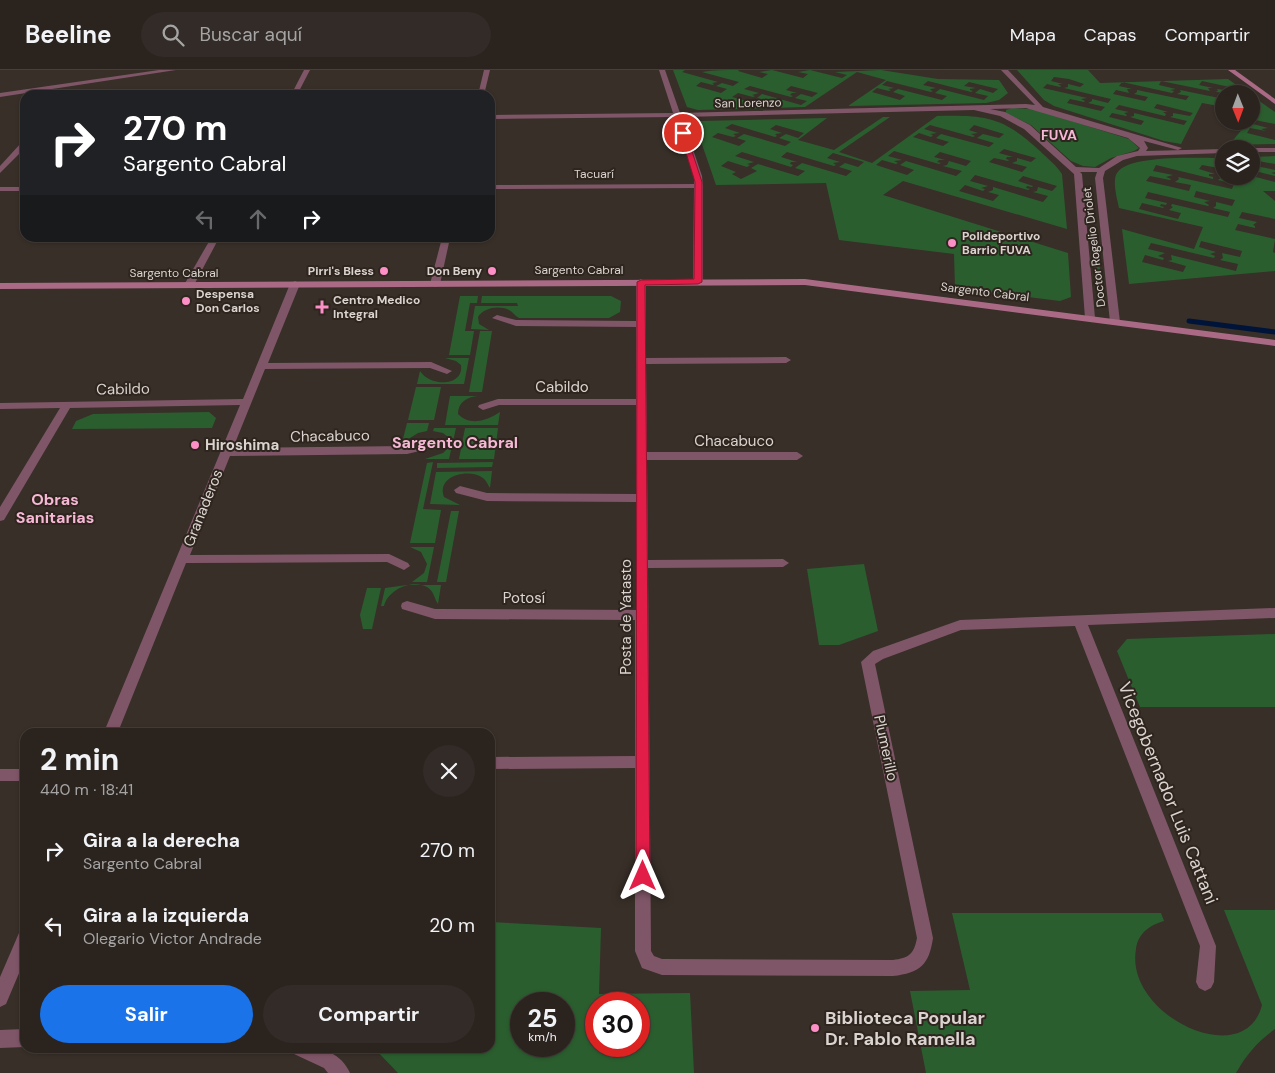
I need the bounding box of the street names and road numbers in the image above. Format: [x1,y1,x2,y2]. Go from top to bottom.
street label: San Lorenzo [714,94,782,112]
street label: Tacuarí [574,166,614,182]
street label: Doctor Rogelio Driolet [1079,186,1109,308]
street label: Sargento Cabral [534,262,624,278]
street label: Sargento Cabral [129,265,219,281]
street label: Sargento Cabral [940,279,1030,305]
street label: Cabildo [535,377,589,397]
street label: Cabildo [96,379,150,399]
street label: Chacabuco [290,425,370,447]
street label: Chacabuco [694,431,774,451]
street label: Granaderos [178,466,228,550]
street label: Posta de Yatasto [616,559,636,675]
street label: Potosí [503,588,546,608]
street label: Vicegobernador Luis Cattani [1112,678,1224,908]
street label: Plumerillo [869,713,903,783]

